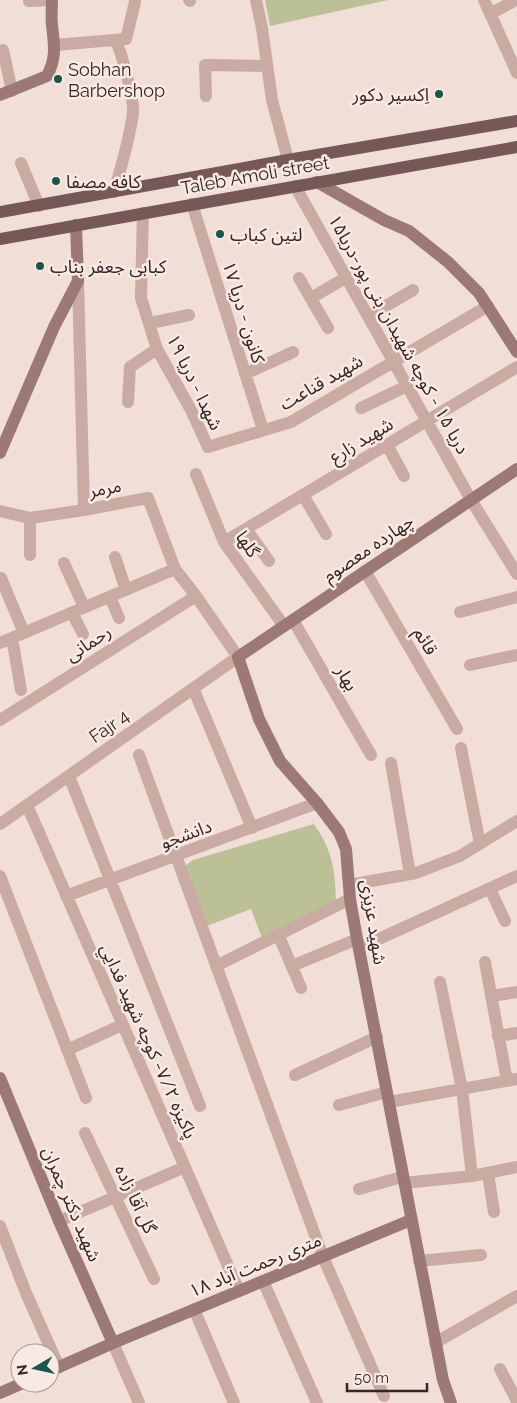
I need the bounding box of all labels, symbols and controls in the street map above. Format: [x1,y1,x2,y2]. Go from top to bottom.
place label: Sobhan Barbershop [68,59,165,101]
marker: Sobhan Barbershop [52,73,64,85]
place label: اِکسیر دکور [351,84,430,106]
marker: اِکسیر دکور [433,88,445,100]
street label: Taleb Amoli street [179,152,331,198]
place label: کافه مصفا [66,171,141,192]
marker: کافه مصفا [50,175,62,187]
street label: دریا ۱۵ - كوچه شهيدان بنی پور-دريا۱۵ [323,211,474,458]
place label: لتین کباب [230,224,303,246]
marker: لتین کباب [214,228,226,240]
place label: کبابی جعفر بناب [50,256,167,278]
street label: کانون - دریا ۱۷ [218,258,270,366]
marker: کبابی جعفر بناب [34,260,46,272]
street label: شهدا - دریا ۱۹ [162,331,227,434]
street label: شهید قناعت [276,350,366,414]
street label: شهید زارع [325,413,399,471]
street label: مرمر [86,475,123,503]
street label: چهارده معصوم [319,510,419,589]
street label: گلها [232,527,265,562]
street label: رحمانی [61,621,115,666]
street label: قائم [407,624,442,660]
street label: بهار [330,661,363,695]
street label: Fajr 4 [85,705,133,747]
street label: دانشجو [158,815,215,854]
street label: شهید عزیزی [356,878,391,966]
street label: پاکیزه ۷/۲- كوچه شهيد فدايي [94,940,202,1143]
street label: شهید دکتر چمران [37,1143,106,1265]
street label: گل آقا زاده [110,1161,161,1238]
street label: ۱۸ متری رحمت آباد [186,1229,325,1302]
north arrow [10,1343,60,1393]
scale bar [347,1360,427,1392]
text: N [13,1364,31,1377]
text: 50 m [354,1369,389,1387]

